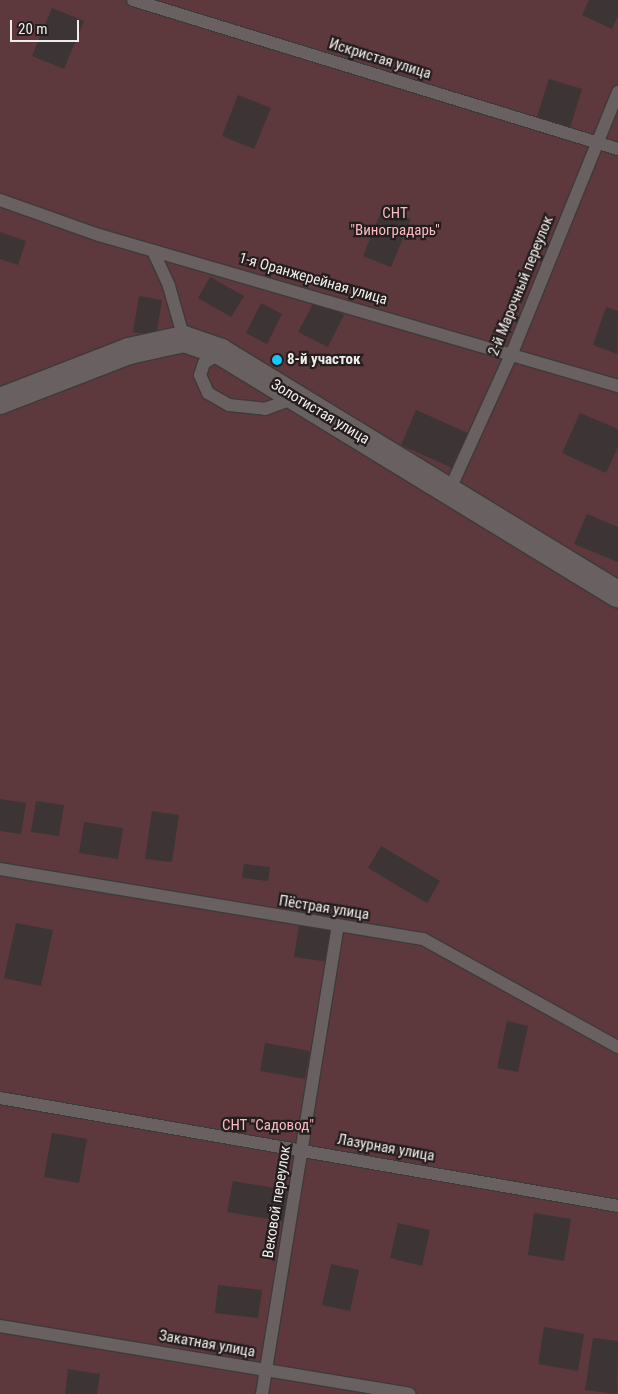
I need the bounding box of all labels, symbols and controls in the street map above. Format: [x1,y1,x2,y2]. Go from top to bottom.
scale bar [12,10,81,42]
text: 20 m [18,20,48,38]
street label: Искристая улица [327,35,433,83]
park label: СНТ "Виноградарь" [350,204,440,239]
street label: 2-й Марочный переулок [485,214,557,358]
street label: 1-я Оранжерейная улица [237,249,389,309]
place label: 8-й участок [287,351,361,369]
marker: 8-й участок [271,354,283,366]
street label: Золотистая улица [268,376,372,448]
street label: Пёстрая улица [278,892,370,924]
park label: СНТ "Садовод" [222,1117,314,1135]
street label: Лазурная улица [336,1131,436,1165]
street label: Вековой переулок [259,1145,295,1259]
street label: Закатная улица [157,1327,257,1361]

